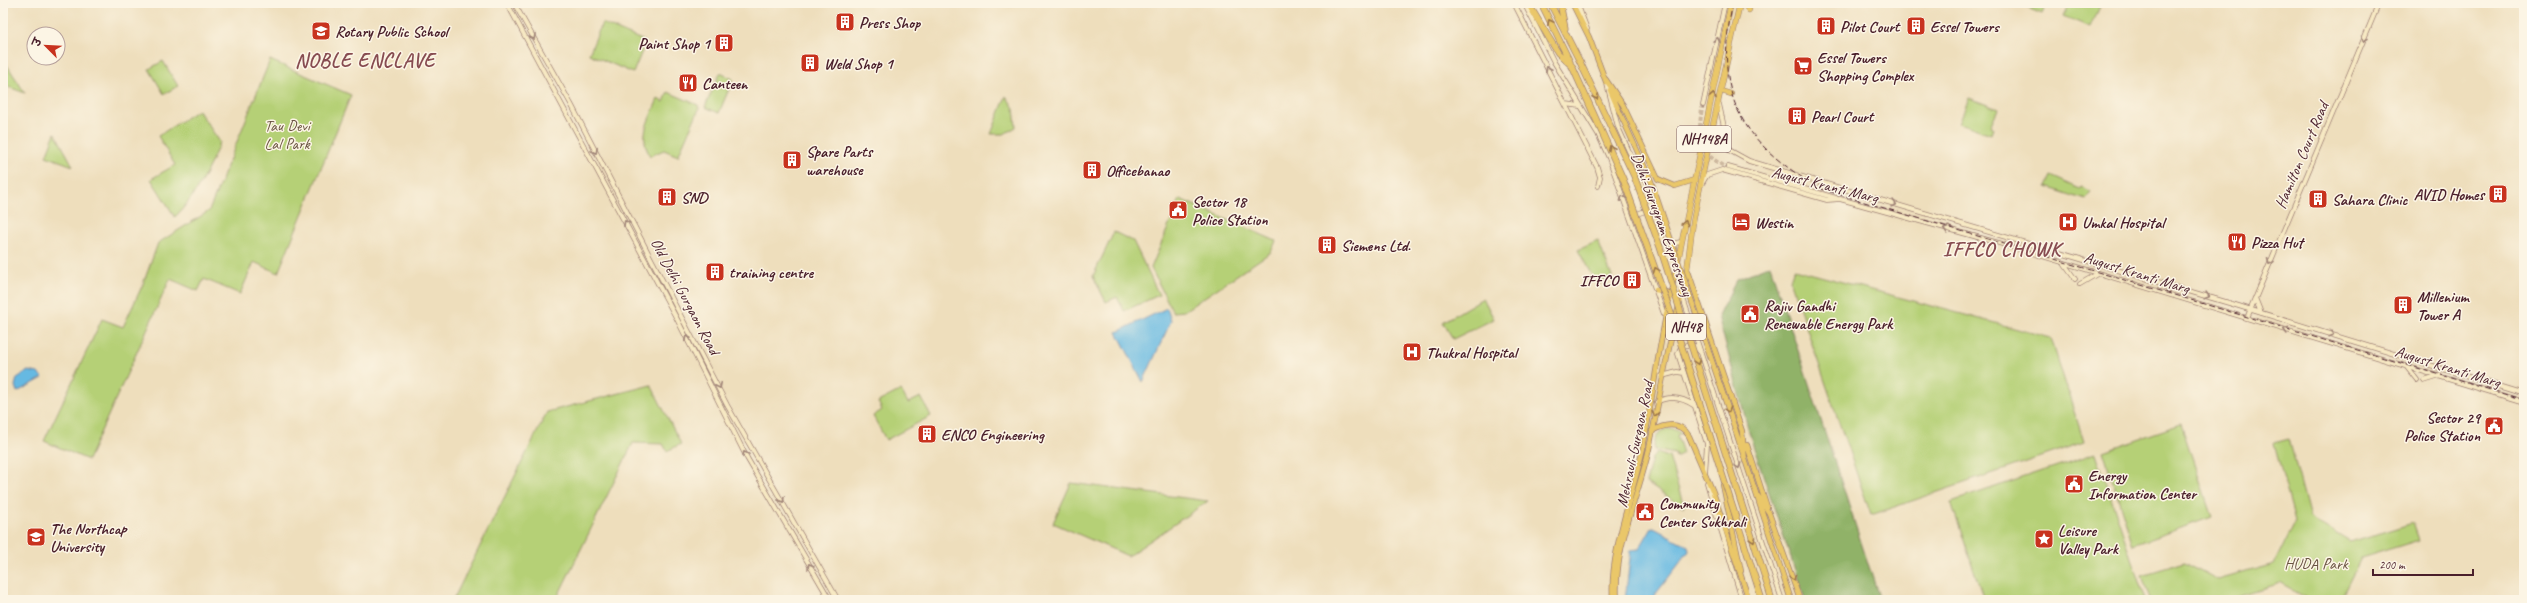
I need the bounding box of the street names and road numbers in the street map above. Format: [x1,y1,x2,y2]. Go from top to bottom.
street label: Hamilton Court Road [2271,97,2334,212]
road number: NH148A [1677,126,1731,152]
street label: Delhi-Gurugram Expressway [1627,150,1698,300]
street label: August Kranti Marg [1769,162,1881,208]
street label: Old Delhi Gurgaon Road [646,235,726,361]
street label: August Kranti Marg [2082,247,2193,299]
road number: NH48 [1666,314,1706,340]
street label: August Kranti Marg [2393,341,2504,393]
street label: Mehrauli-Gurgaon Road [1612,377,1659,509]

